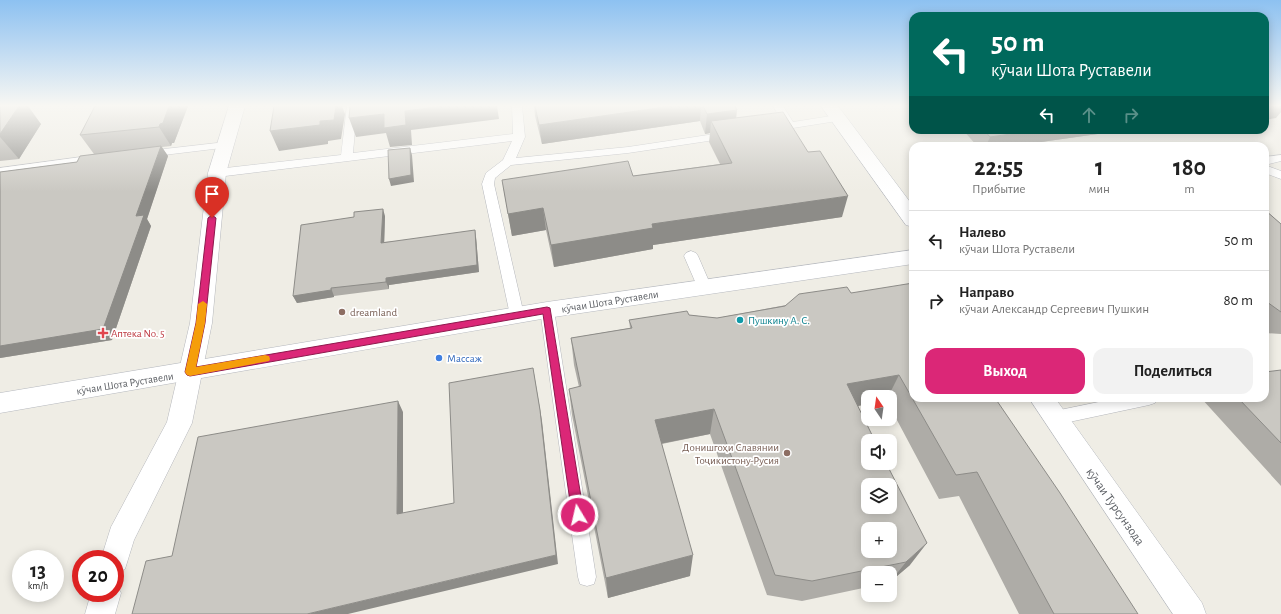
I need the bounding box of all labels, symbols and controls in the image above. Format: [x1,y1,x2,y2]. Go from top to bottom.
icon: left [925,28,977,80]
text: 50 m [991,29,1045,57]
text: кӯчаи Шота Руставели [991,62,1152,80]
icon: left [1036,104,1058,126]
icon: ahead [1078,104,1100,126]
icon: right [1120,104,1142,126]
text: 22:55 [974,156,1023,180]
text: 1 [1095,156,1104,180]
text: 180 [1173,156,1206,180]
pin [195,177,229,218]
icon: arrive [201,183,223,205]
text: Прибытие [972,183,1026,196]
text: мин [1088,183,1110,196]
text: m [1184,183,1195,196]
text: Налево [959,225,1006,240]
icon: left [925,230,947,252]
text: 50 m [1224,233,1253,248]
text: кӯчаи Шота Руставели [959,243,1075,256]
text: Направо [959,285,1014,300]
street label: кӯчаи Шота Руставели [561,288,659,315]
icon: right [925,290,947,312]
text: 80 m [1223,293,1253,308]
text: кӯчаи Александр Сергеевич Пушкин [959,303,1149,316]
marker: dreamland [337,307,347,317]
place label: dreamland [350,307,397,318]
marker: Пушкину А. С. [735,315,745,325]
place label: Пушкину А. С. [748,315,810,326]
marker: Аптека No. 5 [98,328,108,338]
place label: Аптека No. 5 [111,328,165,339]
button: Выход [925,348,1085,394]
button: Поделиться [1093,348,1253,394]
marker: Массаж [434,353,444,363]
place label: Массаж [447,353,482,364]
street label: кӯчаи Шота Руставели [76,370,174,397]
north arrow [861,390,897,426]
map controls [861,390,897,602]
button: sound [861,434,897,470]
place label: Донишгоҳи Славянии Тоҷикистону-Русия [682,442,779,466]
marker: Донишгоҳи Славянии Тоҷикистону-Русия [782,448,792,458]
street label: кӯчаи Турсунзода [1083,466,1146,548]
button: layers [861,478,897,514]
position arrow [557,494,599,536]
button: + [861,522,897,558]
speed limit sign: 20 [72,550,124,602]
text: 13 [30,561,46,581]
button: − [861,566,897,602]
text: km/h [28,581,48,591]

